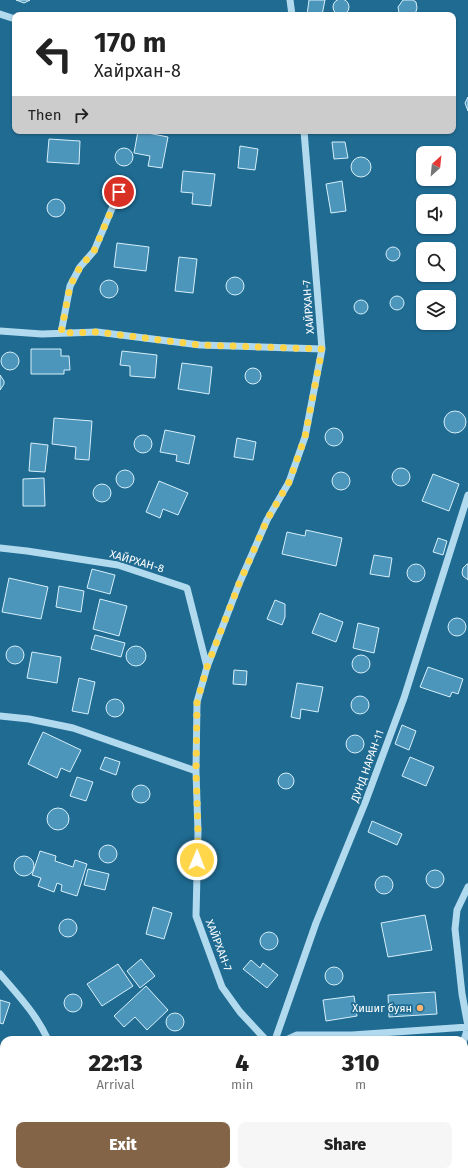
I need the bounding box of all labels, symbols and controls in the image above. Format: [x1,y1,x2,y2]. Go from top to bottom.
text: 170 m [94,26,166,59]
icon: left [28,28,80,80]
text: Хайрхан-8 [94,60,181,82]
icon: right [70,104,92,126]
text: Then [28,106,62,124]
north arrow [416,146,456,186]
map controls [416,146,456,330]
pin [102,175,136,209]
icon: arrive [108,181,130,203]
button: sound [416,194,456,234]
button: search [416,242,456,282]
street label: ХАЙРХАН-7 [300,279,317,334]
button: layers [416,290,456,330]
street label: ХАЙРХАН-8 [108,548,166,575]
street label: ДУНД НАРАН-11 [348,728,387,805]
position arrow [176,839,218,881]
street label: ХАЙРХАН-7 [203,918,234,973]
place label: Хишиг буян [352,1002,412,1015]
marker: Хишиг буян [415,1003,425,1013]
text: 22:13 [88,1049,143,1077]
text: 4 [235,1049,249,1077]
text: 310 [342,1049,380,1077]
text: Arrival [96,1077,135,1092]
text: min [231,1077,253,1092]
text: m [355,1077,366,1092]
button: Exit [16,1122,230,1168]
button: Share [238,1122,452,1168]

